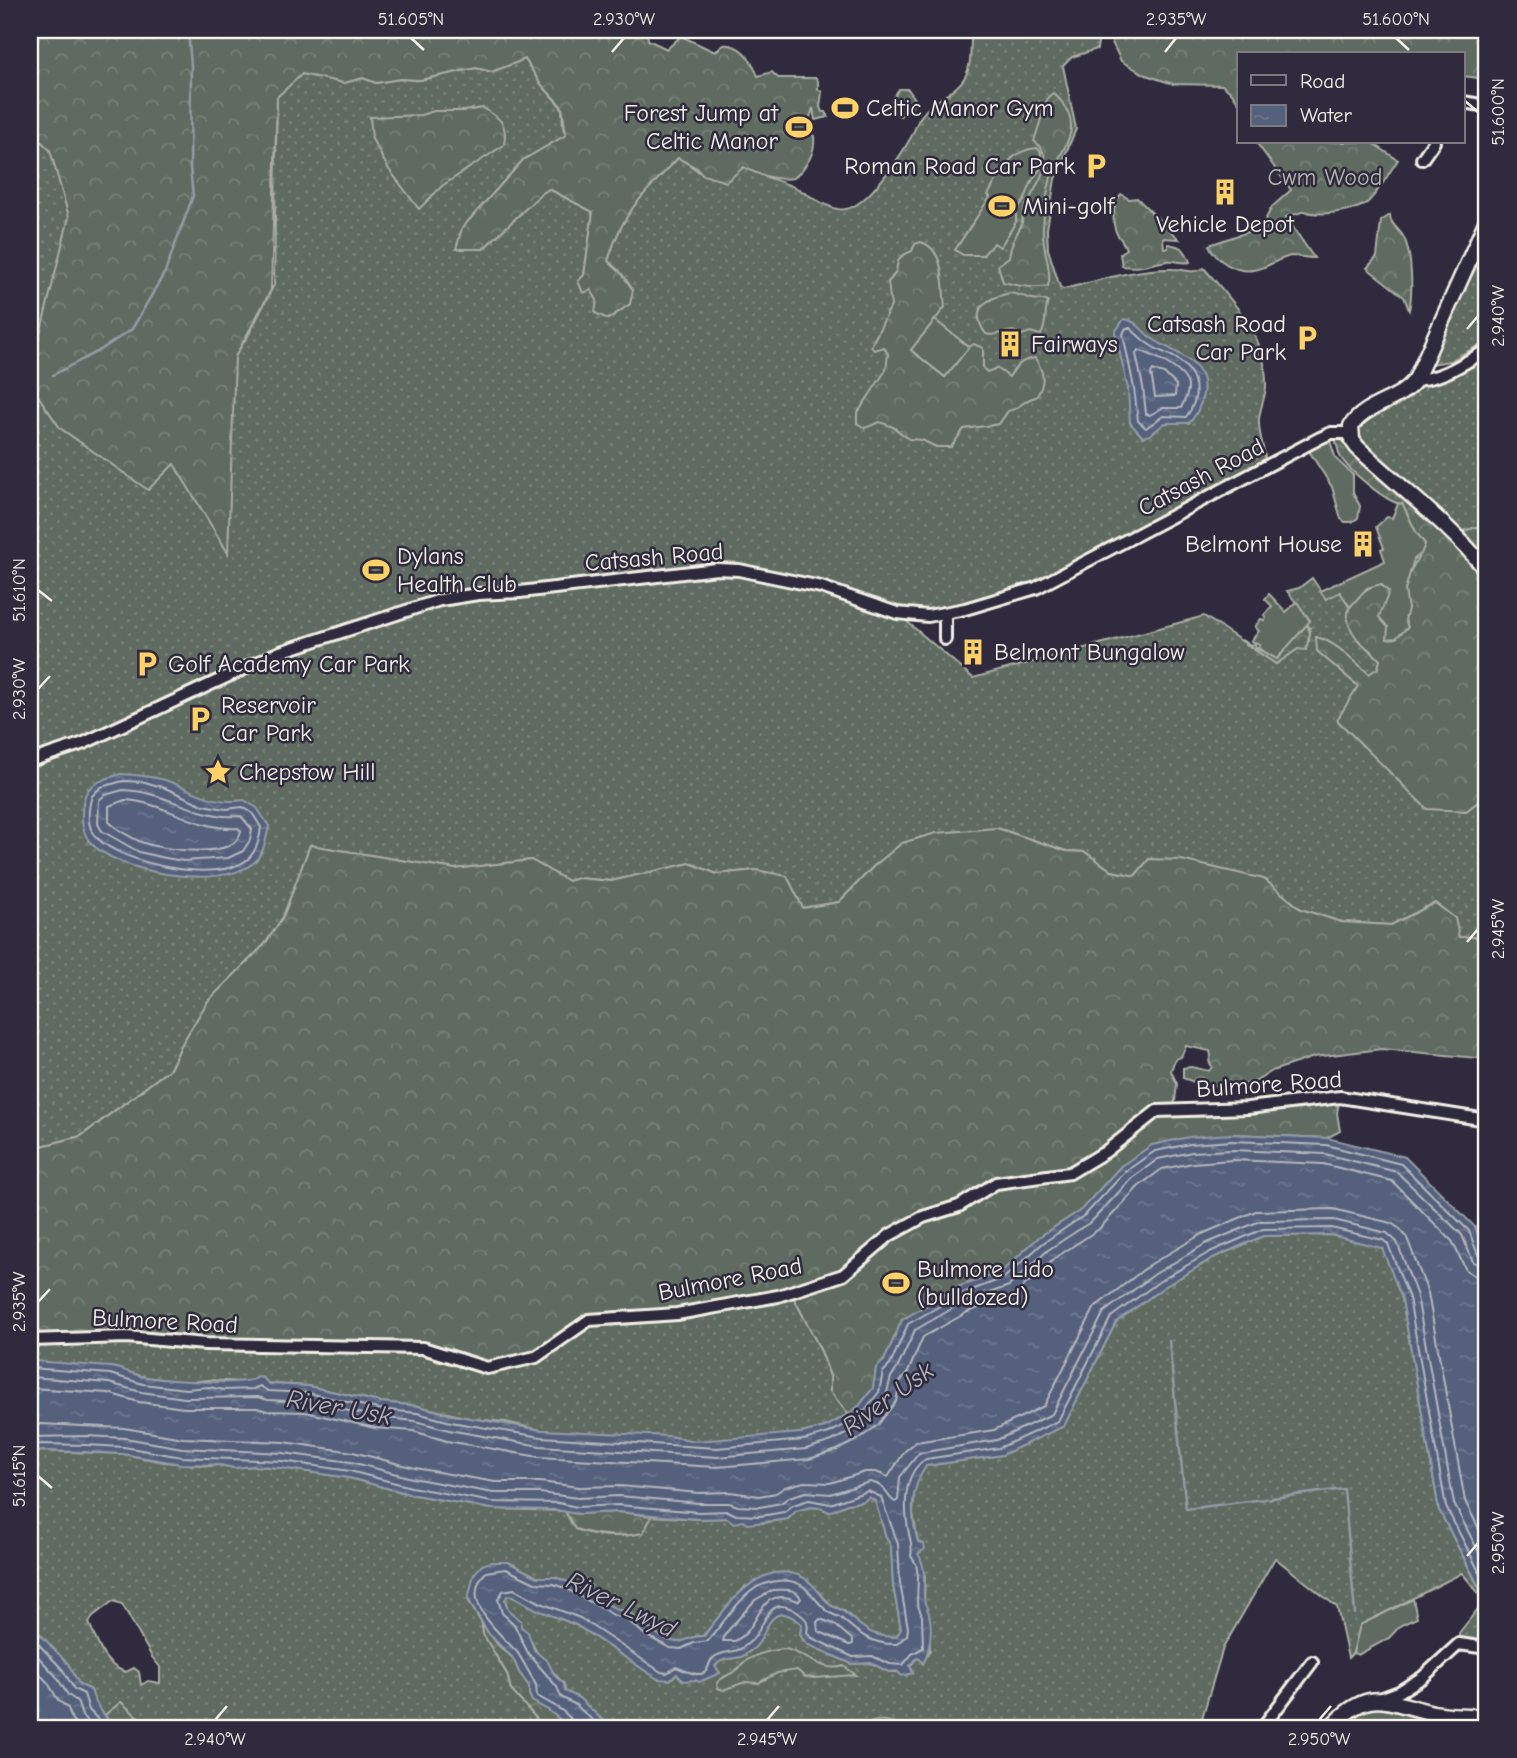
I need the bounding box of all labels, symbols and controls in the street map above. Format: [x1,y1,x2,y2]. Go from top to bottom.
text: 51.605°N [378,9,444,30]
text: 2.930°W [593,9,655,30]
text: 2.935°W [1146,9,1207,30]
text: 51.600°N [1362,9,1430,30]
legend [1237,52,1464,144]
text: Road [1300,69,1345,93]
text: 51.600°N [1488,78,1509,146]
sports icon: Celtic Manor Gym [830,93,860,123]
place label: Celtic Manor Gym [866,94,1054,122]
place label: Forest Jump at Celtic Manor [624,99,779,155]
text: Water [1300,103,1353,127]
sports icon: Forest Jump at Celtic Manor [784,112,814,142]
parking icon: Roman Road Car Park [1081,151,1111,181]
place label: Roman Road Car Park [844,152,1075,180]
park label: Cwm Wood [1268,163,1382,191]
building icon: Vehicle Depot [1210,177,1240,207]
sports icon: Mini-golf [987,191,1017,221]
place label: Mini-golf [1023,192,1116,220]
place label: Vehicle Depot [1156,210,1295,238]
text: 2.940°W [1488,285,1509,347]
place label: Catsash Road Car Park [1147,310,1286,366]
parking icon: Catsash Road Car Park [1292,323,1322,353]
building icon: Fairways [995,329,1025,359]
place label: Fairways [1031,330,1118,358]
street label: Catsash Road [1133,432,1269,522]
building icon: Belmont House [1348,529,1378,559]
place label: Belmont House [1185,530,1342,558]
street label: Catsash Road [584,537,724,577]
place label: Dylans Health Club [397,542,517,598]
sports icon: Dylans Health Club [361,555,391,585]
text: 51.610°N [9,558,30,622]
building icon: Belmont Bungalow [958,637,988,667]
place label: Belmont Bungalow [994,638,1185,666]
parking icon: Golf Academy Car Park [132,649,162,679]
place label: Golf Academy Car Park [168,650,410,678]
text: 2.930°W [9,658,30,720]
place label: Reservoir Car Park [221,691,316,747]
parking icon: Reservoir Car Park [185,704,215,734]
place icon: Chepstow Hill [203,757,233,787]
place label: Chepstow Hill [239,758,376,786]
text: 2.945°W [1488,898,1509,959]
street label: Bulmore Road [1195,1065,1343,1103]
street label: Bulmore Road [656,1251,804,1307]
place label: Bulmore Lido (bulldozed) [917,1255,1054,1311]
sports icon: Bulmore Lido (bulldozed) [881,1268,911,1298]
text: 2.935°W [9,1271,30,1332]
street label: Bulmore Road [91,1303,239,1339]
water label: River Usk [836,1356,940,1442]
water label: River Usk [284,1384,394,1432]
text: 51.615°N [9,1445,30,1507]
text: 2.950°W [1488,1511,1509,1574]
water label: River Lwyd [561,1566,682,1645]
text: 2.940°W [184,1729,246,1750]
text: 2.945°W [737,1729,798,1750]
text: 2.950°W [1288,1729,1351,1750]

